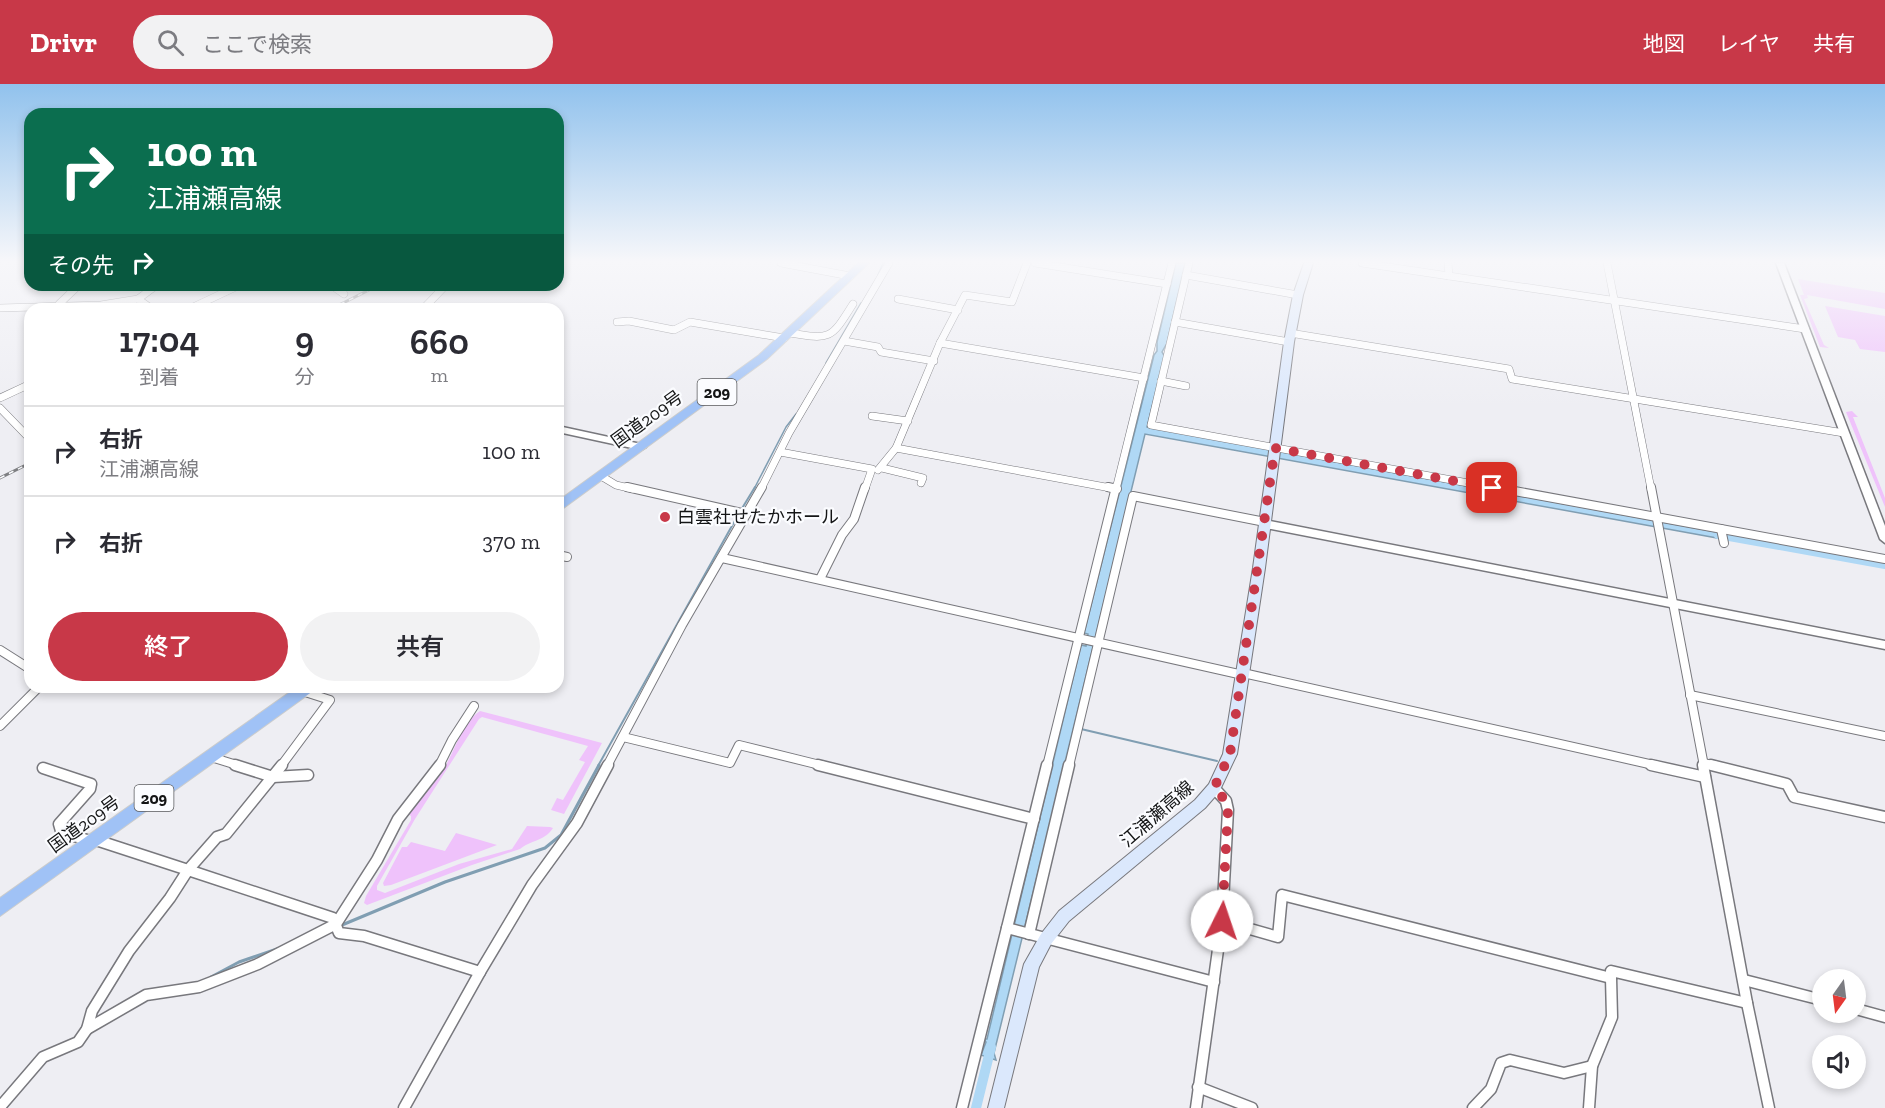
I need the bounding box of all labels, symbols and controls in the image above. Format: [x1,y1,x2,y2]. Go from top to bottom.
search box [133,15,553,69]
text: Drivr [30,26,97,59]
icon: search [154,26,187,59]
text: ここで検索 [202,31,312,58]
text: 地図 [1643,31,1685,56]
text: レイヤ [1718,31,1780,56]
text: 共有 [1813,31,1855,56]
text: 100 m [147,126,257,177]
icon: right [48,132,126,210]
text: 江浦瀬高線 [147,183,282,215]
icon: right [126,246,159,279]
text: その先 [48,252,114,279]
text: 17:04 [119,318,200,361]
text: 9 [295,318,314,361]
text: 660 [410,320,469,363]
text: m [431,363,448,387]
text: 到着 [139,365,179,389]
text: 分 [295,365,315,389]
road number: 209 [698,379,736,405]
street label: 国道209号 [607,386,687,452]
text: 右折 [99,426,143,453]
icon: right [48,435,81,468]
text: 100 m [482,438,540,465]
text: 江浦瀬高線 [99,457,199,481]
pin [1466,462,1517,513]
icon: arrive [1475,471,1508,504]
place label: 白雲社せたかホール [677,506,839,528]
marker: 白雲社せたかホール [658,510,672,524]
icon: right [48,525,81,558]
text: 370 m [482,528,540,555]
text: 右折 [99,530,143,557]
button: 終了 [48,612,288,681]
button: 共有 [300,612,540,681]
street label: 江浦瀬高線 [1116,776,1198,852]
road number: 209 [134,785,174,811]
street label: 国道209号 [44,791,124,857]
position arrow [1190,889,1254,953]
north arrow [1812,969,1866,1023]
map controls [1812,969,1866,1089]
button: sound [1812,1035,1866,1089]

